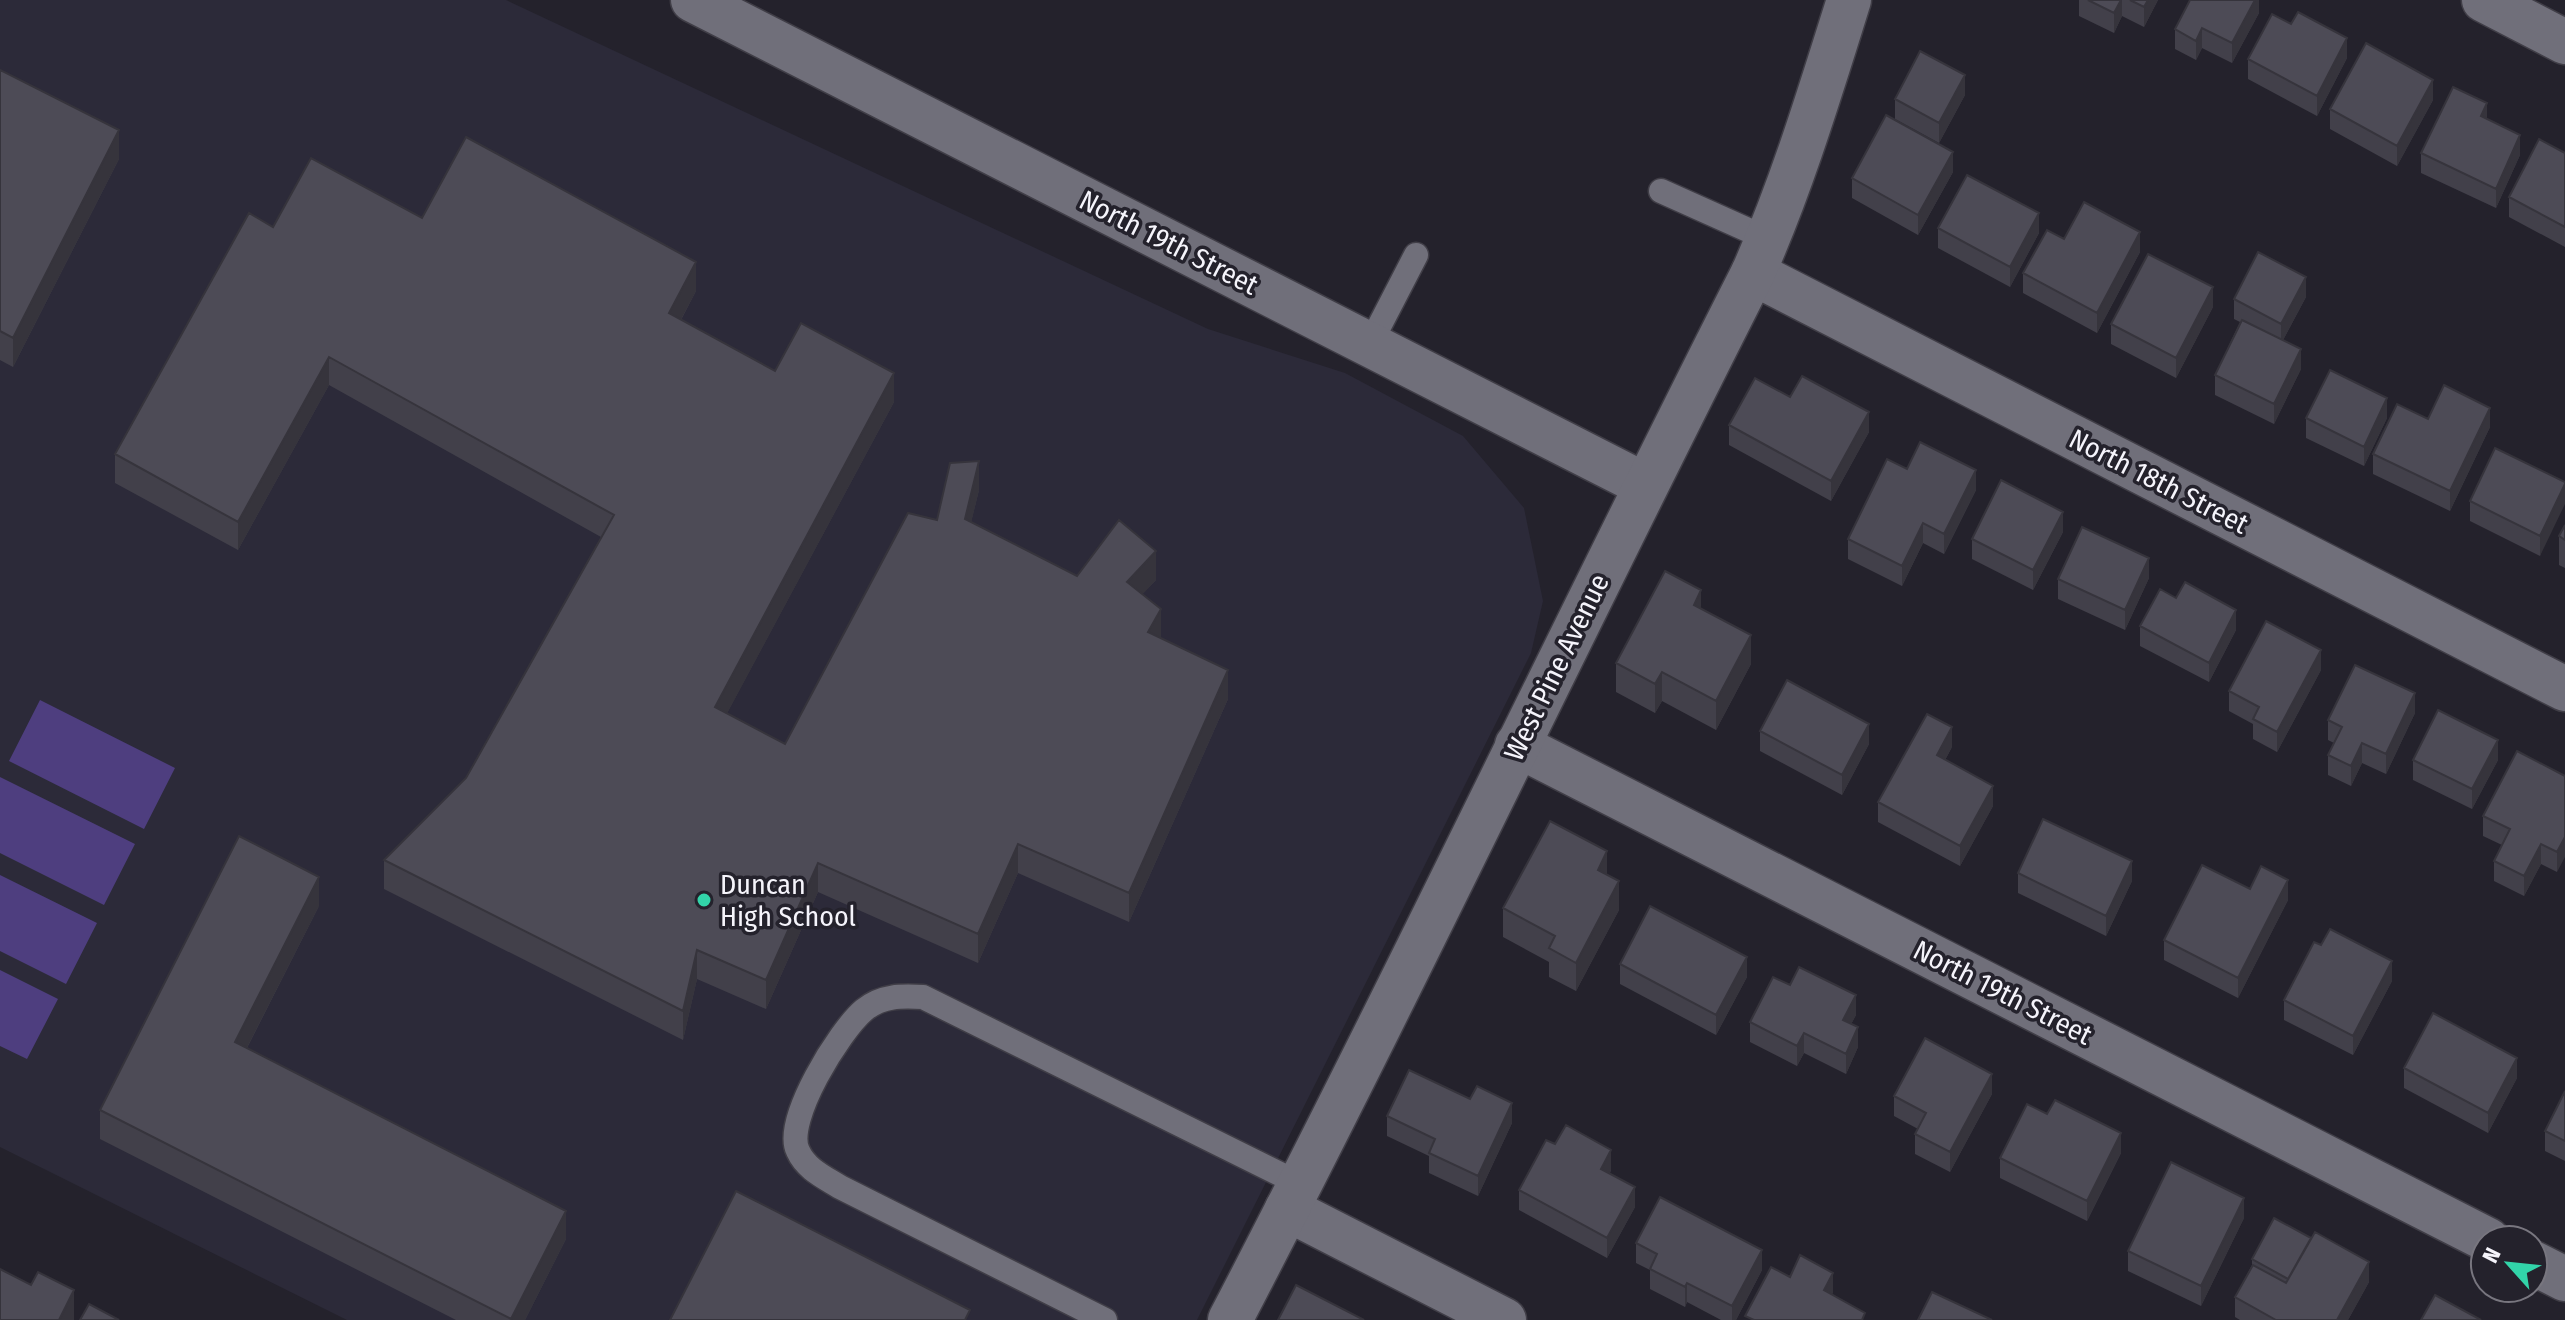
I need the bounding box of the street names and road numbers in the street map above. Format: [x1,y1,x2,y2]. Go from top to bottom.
street label: North 19th Street [1074,183,1264,302]
street label: North 18th Street [2064,422,2254,541]
street label: West Pine Avenue [1497,569,1616,766]
street label: North 19th Street [1908,933,2098,1052]

